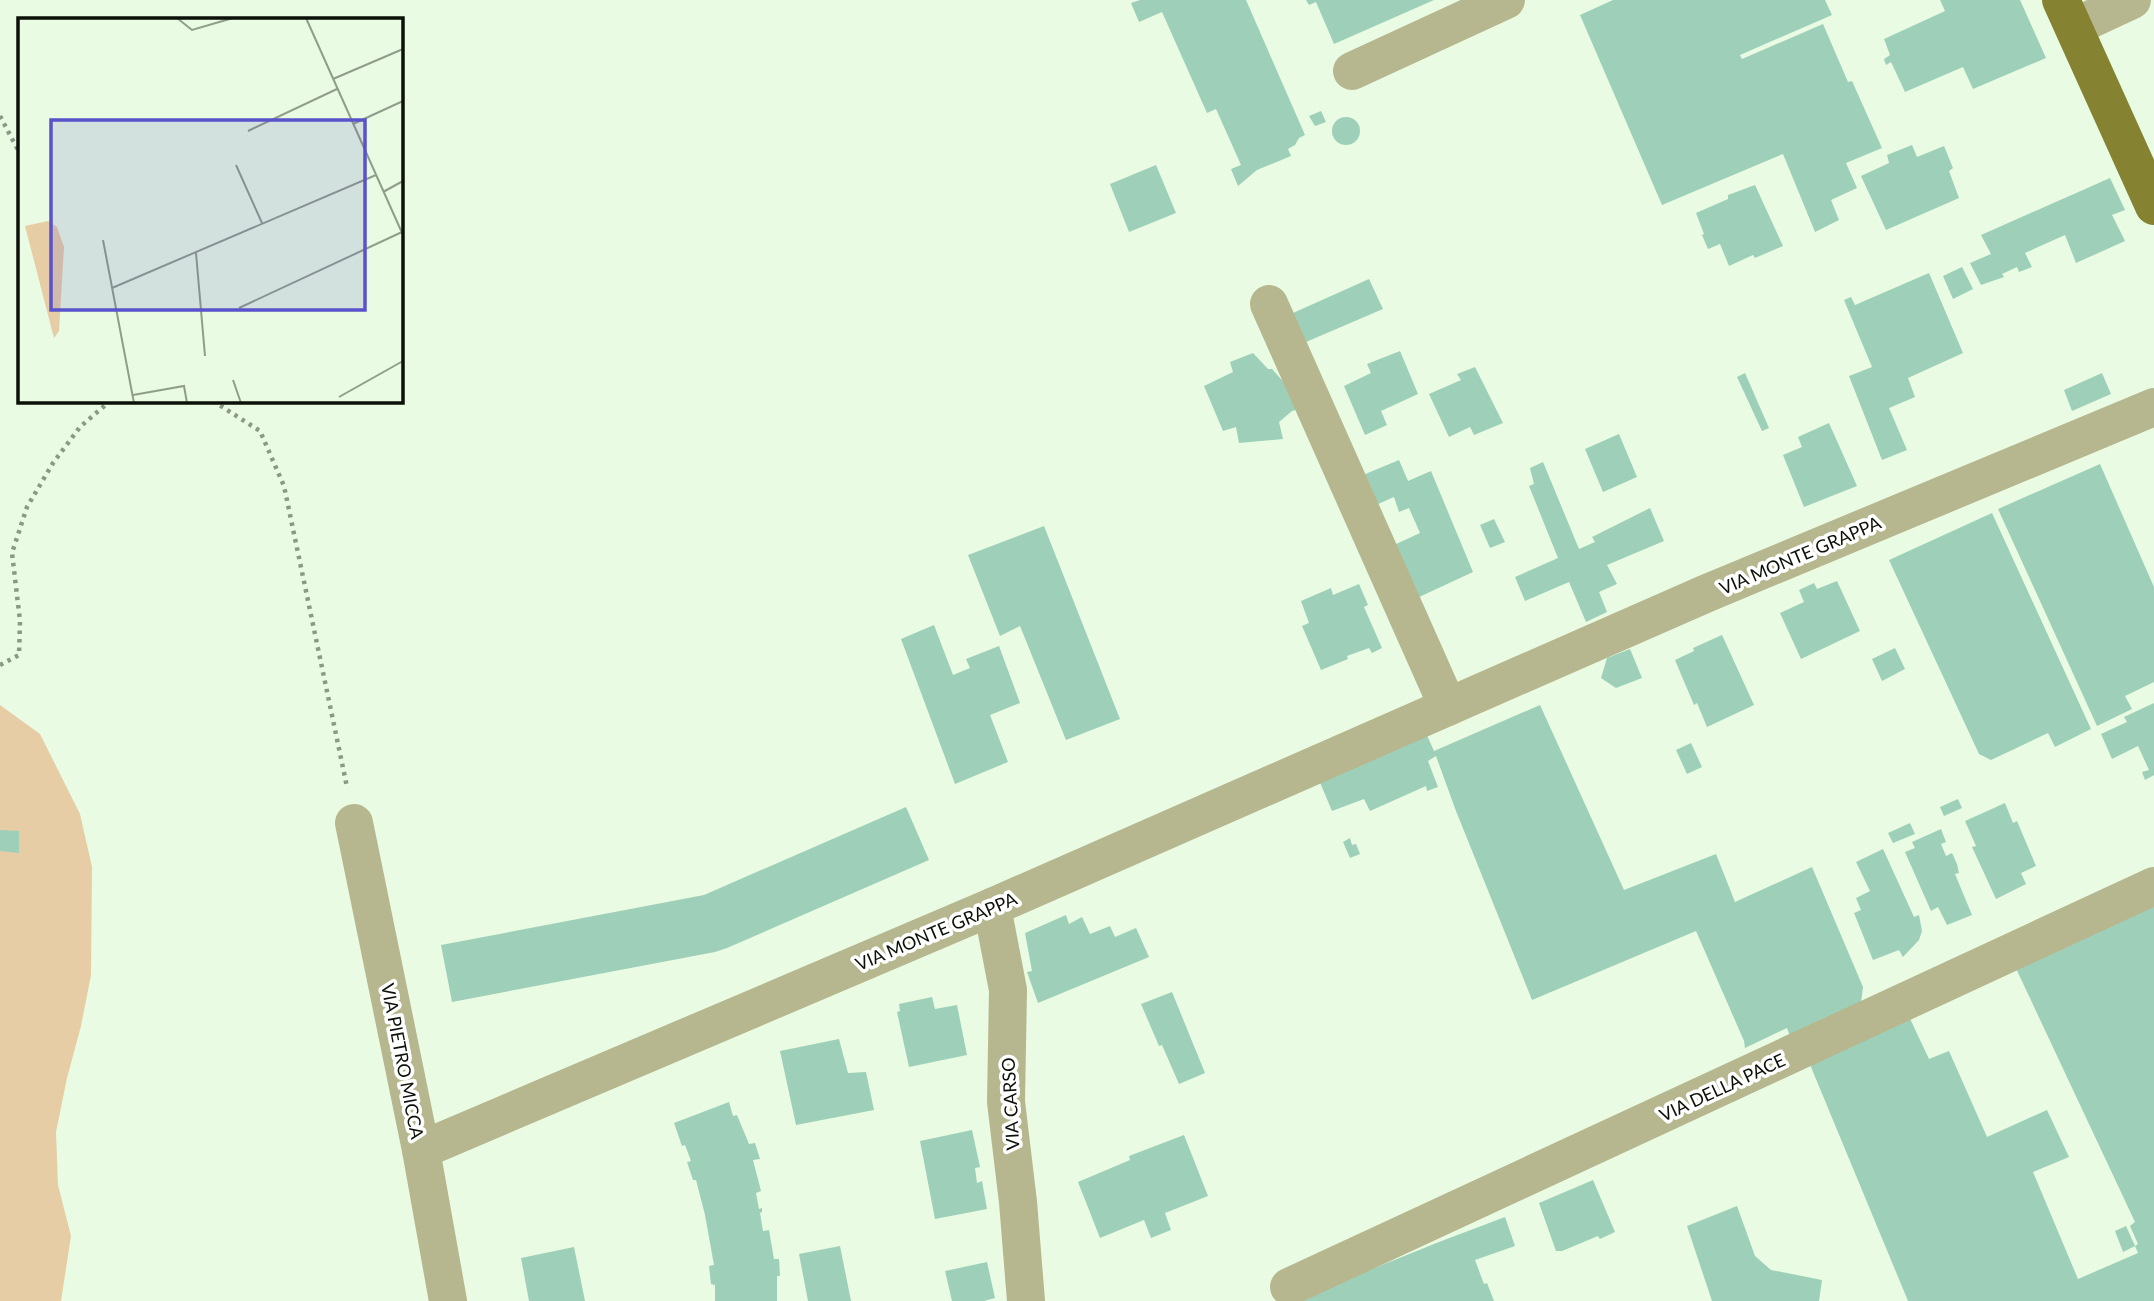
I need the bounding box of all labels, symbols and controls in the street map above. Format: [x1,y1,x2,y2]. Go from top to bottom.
inset map [18,18,402,402]
street label: VIA MONTE GRAPPA [1716,511,1885,599]
street label: VIA MONTE GRAPPA [852,887,1021,975]
street label: VIA PIETRO MICCA [377,981,429,1142]
street label: VIA DELLA PACE [1656,1048,1788,1126]
street label: VIA CARSO [997,1057,1023,1151]

